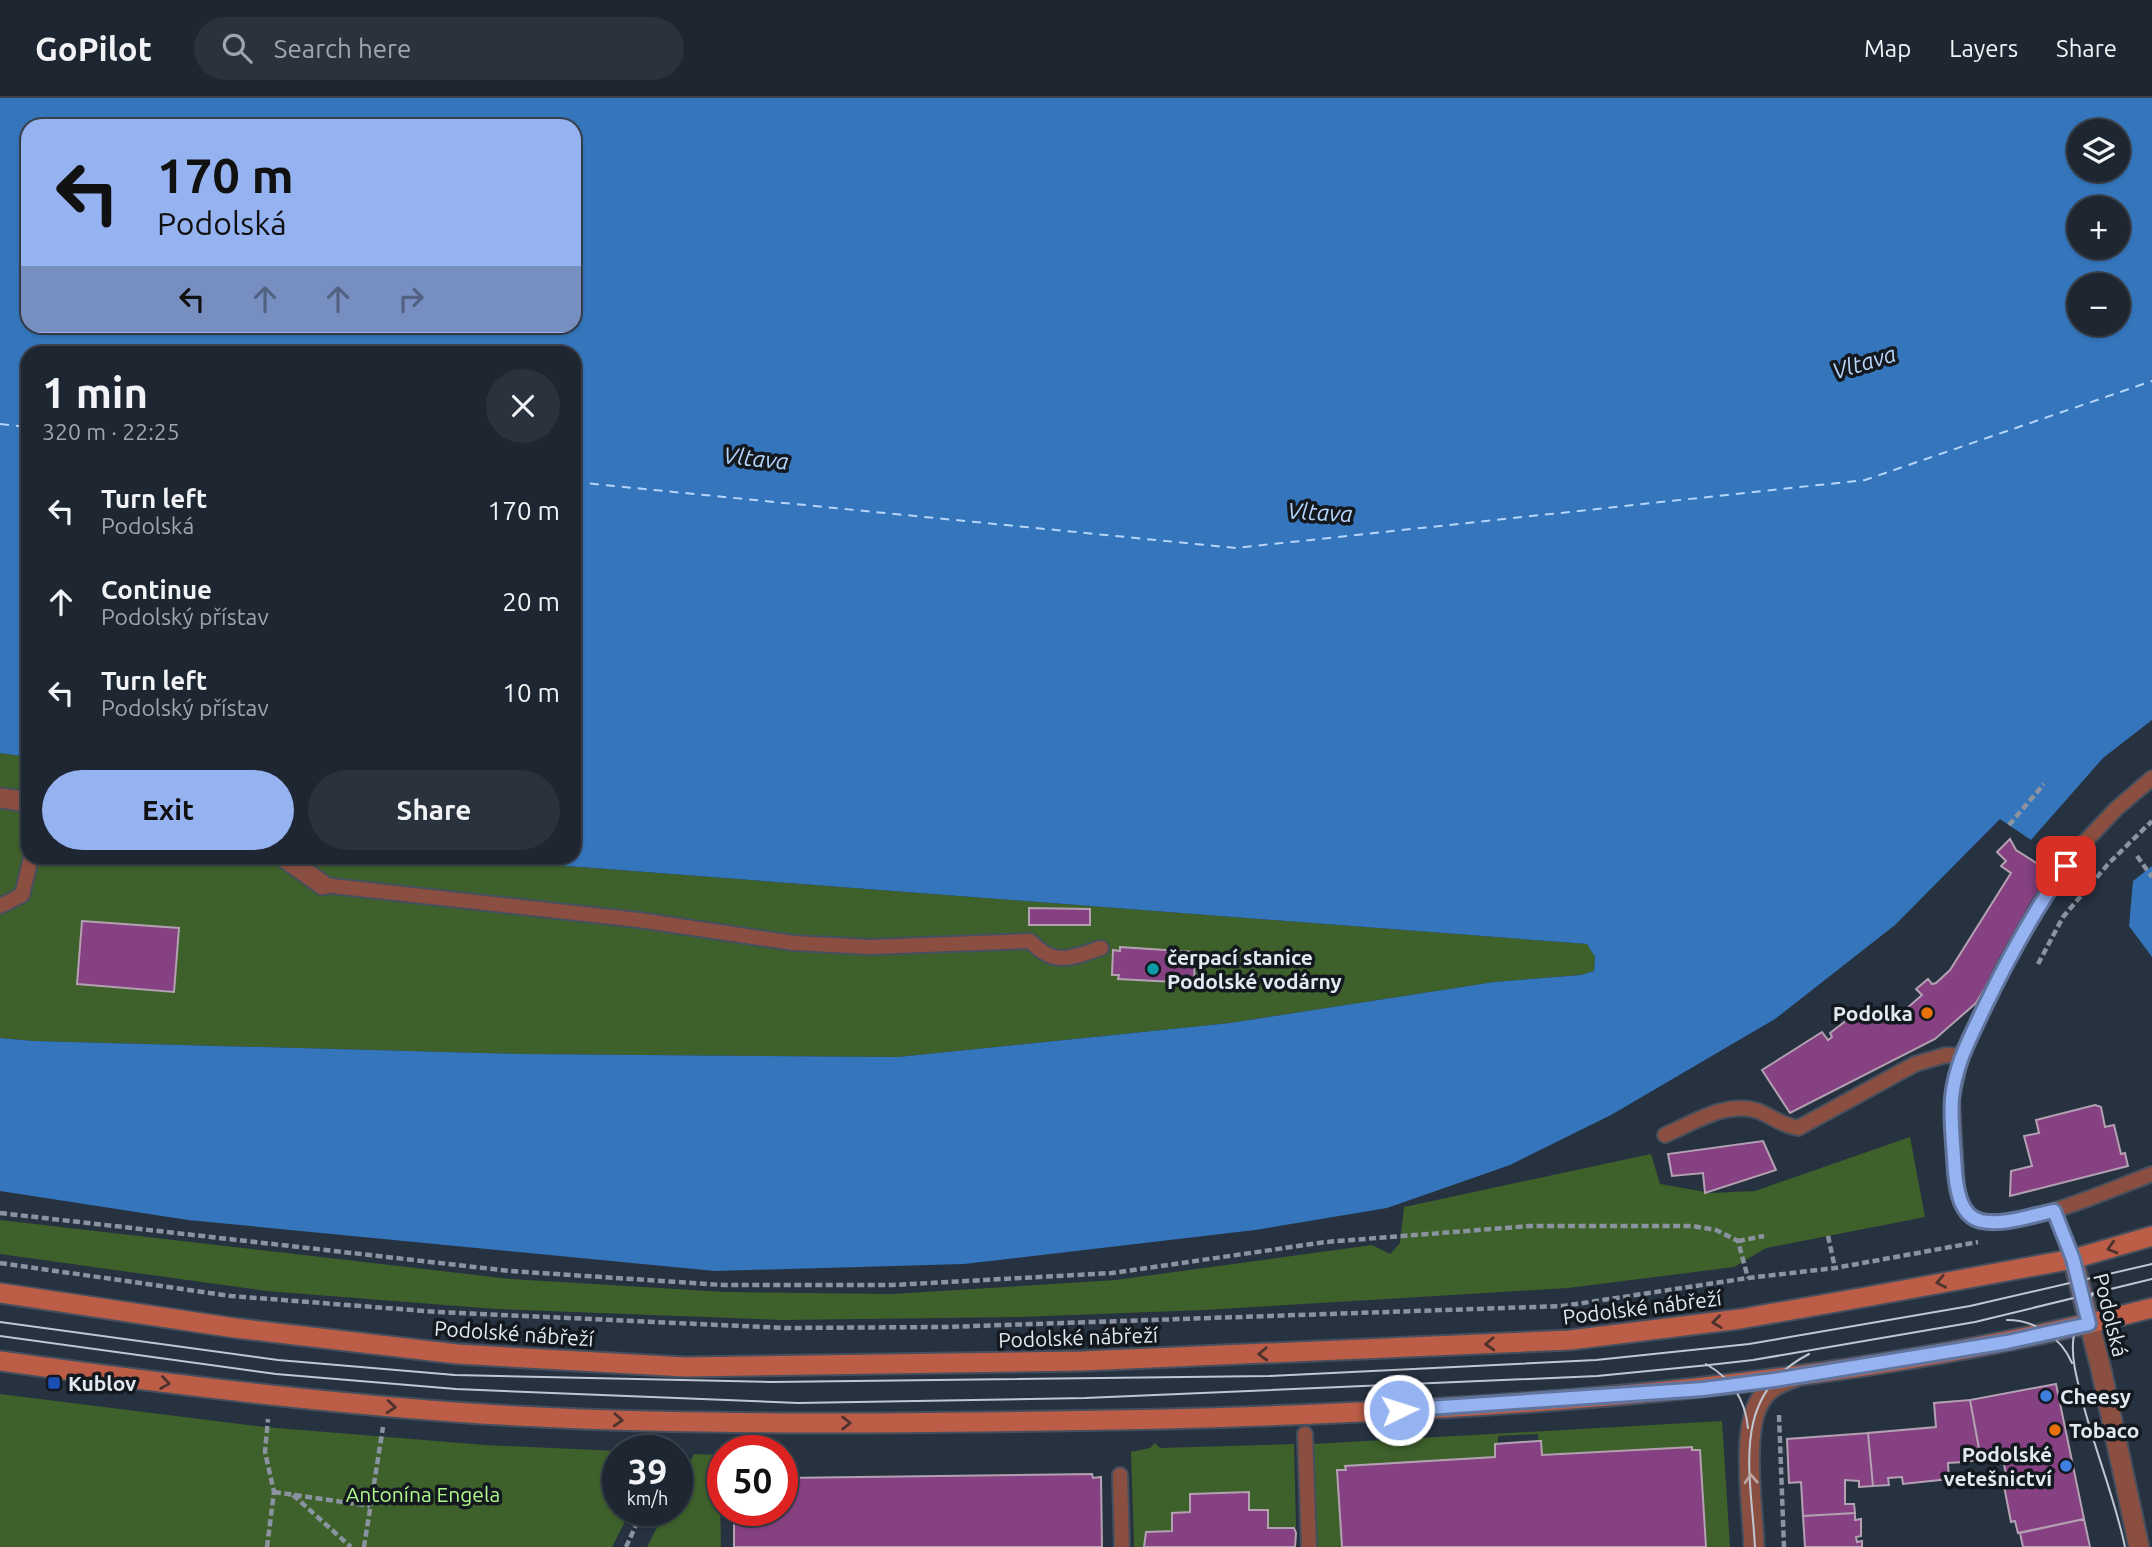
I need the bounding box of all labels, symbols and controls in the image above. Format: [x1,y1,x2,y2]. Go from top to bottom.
search box [194,17,684,80]
icon: search [218,29,256,67]
text: GoPilot [35,30,152,67]
text: Search here [274,34,411,63]
text: Map [1864,35,1911,62]
text: Layers [1949,35,2018,62]
text: Share [2056,35,2117,62]
map controls [2067,119,2130,336]
button: layers [2067,119,2130,182]
icon: left [42,147,133,238]
text: 170 m [157,147,294,202]
button: + [2067,196,2130,259]
text: Podolská [157,205,287,241]
button: − [2067,273,2130,336]
icon: left [173,280,211,318]
icon: ahead [246,280,284,318]
icon: ahead [319,280,357,318]
icon: right [392,280,430,318]
water label: Vltava [1829,340,1899,384]
text: 1 min [42,369,148,416]
button: close [486,369,560,443]
text: 320 m · 22:25 [42,419,180,444]
water label: Vltava [722,442,790,474]
text: Turn left [101,484,207,513]
icon: left [42,492,80,530]
text: 170 m [488,496,560,525]
water label: Vltava [1287,498,1353,526]
text: Podolská [101,513,194,538]
text: Continue [101,575,212,604]
icon: ahead [42,583,80,621]
text: 20 m [502,587,560,616]
text: Podolský přístav [101,604,269,629]
text: Turn left [101,666,207,695]
icon: left [42,674,80,712]
text: 10 m [502,678,560,707]
text: Podolský přístav [101,695,269,720]
button: Exit [42,770,294,850]
button: Share [308,770,560,850]
pin [2036,836,2096,896]
icon: arrive [2047,847,2085,885]
place label: čerpací stanice Podolské vodárny [1167,945,1342,993]
marker: čerpací stanice Podolské vodárny [1145,961,1161,977]
place label: Podolka [1833,1001,1913,1025]
marker: Podolka [1919,1005,1935,1021]
one-way arrow [2107,1239,2119,1254]
street label: Podolská [2089,1271,2133,1359]
one-way arrow [1935,1274,1947,1289]
street label: Podolské nábřeží [1561,1285,1724,1329]
one-way arrow [1711,1314,1722,1329]
street label: Podolské nábřeží [433,1315,595,1351]
street label: Podolské nábřeží [998,1322,1159,1352]
one-way arrow [1485,1336,1496,1351]
one-way arrow [1257,1346,1268,1361]
place label: Kublov [68,1371,136,1395]
position arrow [1362,1373,1436,1447]
marker: Kublov [46,1375,62,1391]
one-way arrow [159,1376,171,1391]
place label: Cheesy [2060,1384,2131,1408]
marker: Cheesy [2038,1388,2054,1404]
one-way arrow [385,1399,397,1414]
one-way arrow [613,1413,624,1428]
one-way arrow [841,1415,851,1431]
place label: Tobaco [2069,1418,2139,1442]
marker: Tobaco [2047,1422,2063,1438]
speed limit sign: 50 [707,1435,798,1526]
place label: Podolské vetešnictví [1943,1442,2052,1490]
text: 39 [628,1451,667,1491]
marker: Podolské vetešnictví [2058,1458,2074,1474]
one-way arrow [1744,1473,1759,1484]
park label: Antonína Engela [346,1482,500,1506]
text: km/h [627,1488,668,1508]

